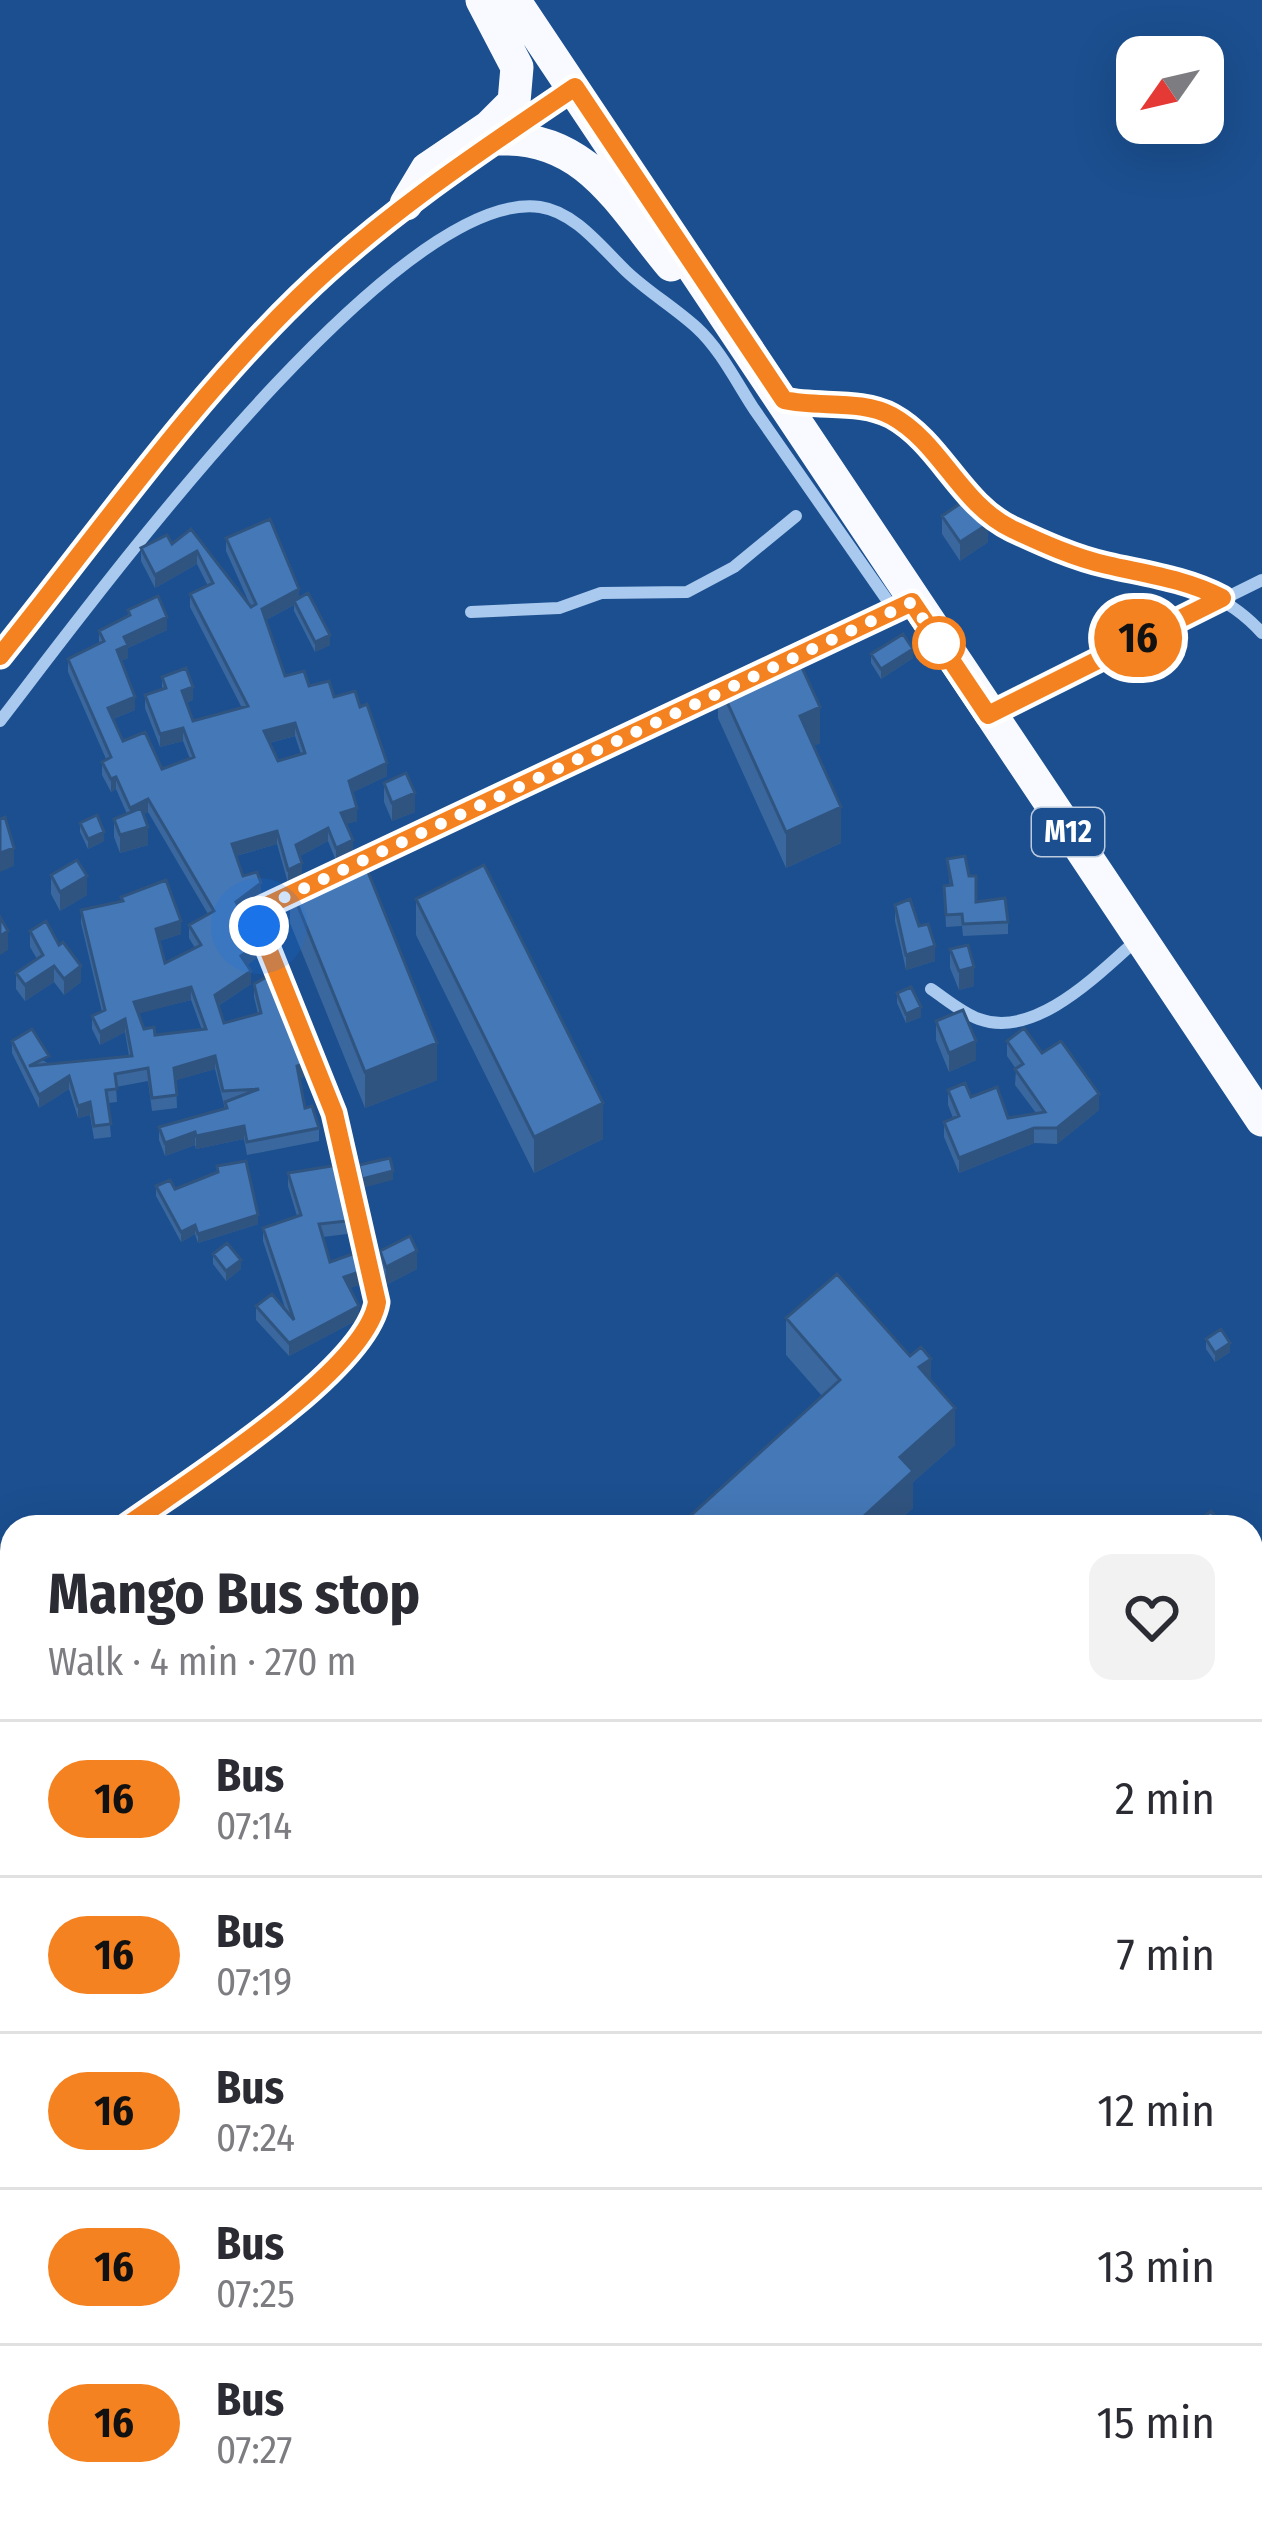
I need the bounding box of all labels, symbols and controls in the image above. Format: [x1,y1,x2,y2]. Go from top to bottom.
north arrow [1116,36,1224,144]
map controls [1116,36,1224,144]
line badge: 16 [1084,599,1192,677]
text: 16 [1118,613,1158,663]
unlabelled marker [914,618,964,668]
road number: M12 [1032,808,1104,856]
your location [229,896,289,956]
button: heart [1089,1554,1215,1680]
text: Mango Bus stop [48,1560,420,1628]
text: Walk · 4 min · 270 m [48,1639,357,1685]
text: Bus [216,1749,284,1803]
text: 2 min [1115,1772,1215,1826]
text: 16 [94,1774,134,1824]
text: 07:14 [216,1803,292,1849]
text: Bus [216,1905,284,1959]
text: 7 min [1117,1928,1215,1982]
text: 16 [94,1930,134,1980]
text: 07:19 [216,1959,292,2005]
text: Bus [216,2061,284,2115]
text: 12 min [1097,2084,1215,2138]
text: 16 [94,2086,134,2136]
text: 07:24 [216,2115,295,2161]
text: Bus [216,2217,284,2271]
text: 13 min [1097,2240,1215,2294]
text: 16 [94,2242,134,2292]
text: 07:25 [216,2271,295,2317]
text: Bus [216,2373,284,2427]
text: 15 min [1097,2396,1215,2450]
text: 16 [94,2398,134,2448]
text: 07:27 [216,2427,292,2473]

